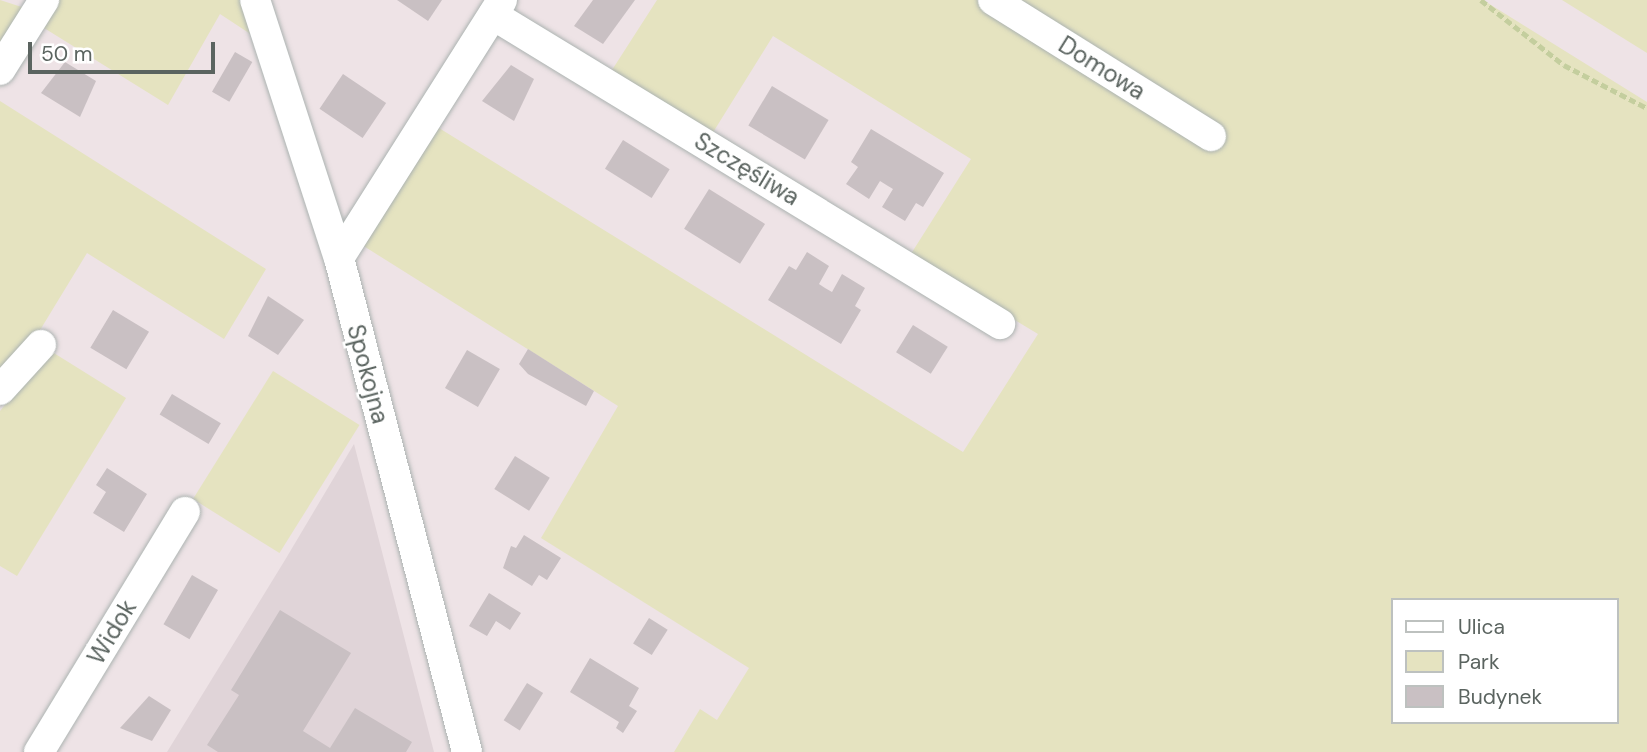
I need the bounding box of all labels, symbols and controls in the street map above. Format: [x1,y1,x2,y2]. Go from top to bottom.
scale bar [32,28,219,72]
street label: Domowa [1053,30,1151,106]
text: 50 m [41,40,92,68]
street label: Szczęśliwa [689,126,805,212]
street label: Spokojna [341,321,395,427]
street label: Widok [82,594,142,670]
legend [1392,598,1619,724]
text: Ulica [1458,613,1505,641]
text: Park [1458,648,1499,676]
text: Budynek [1458,683,1542,711]

